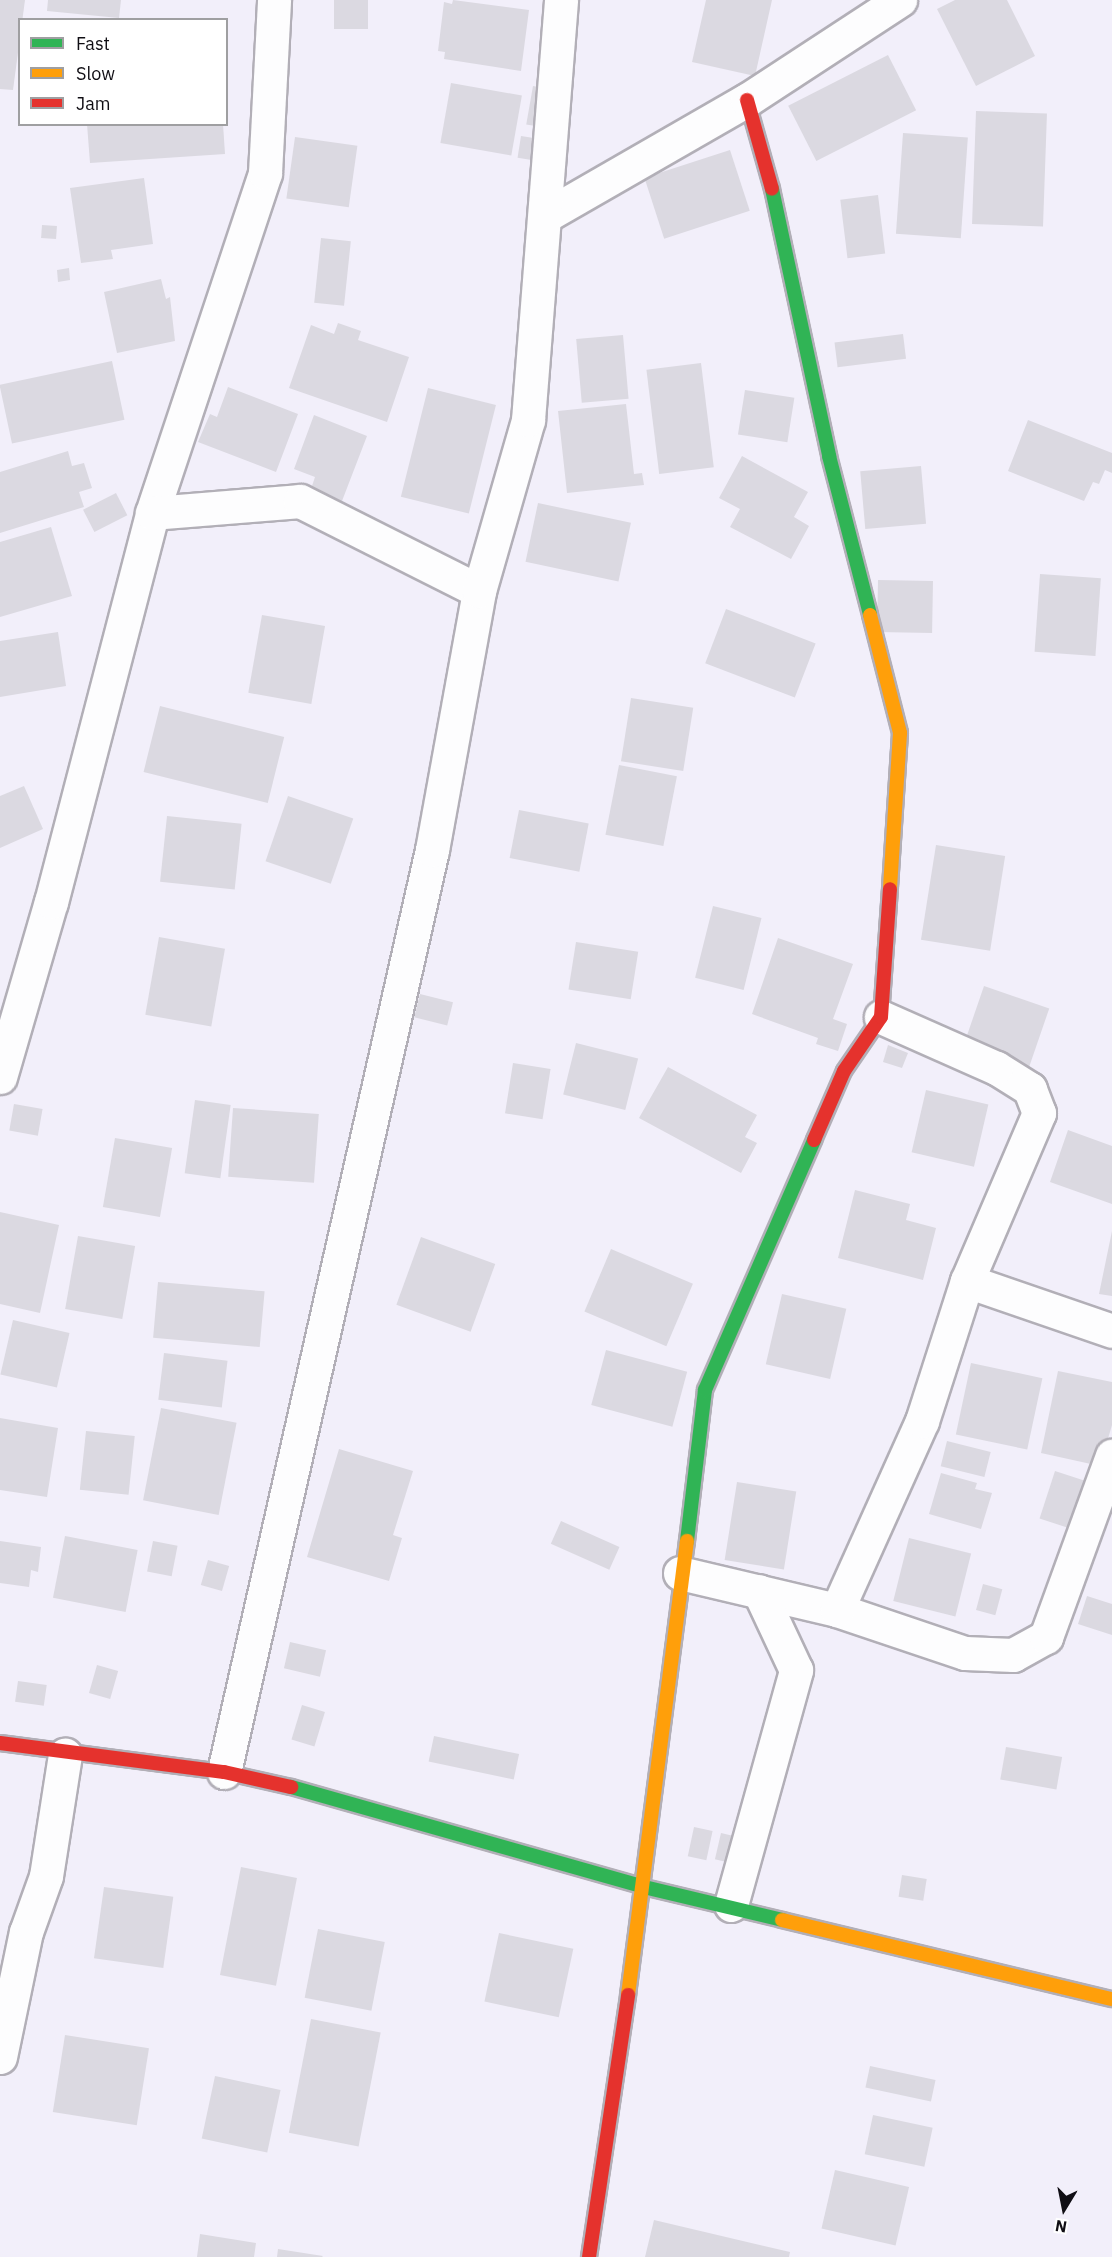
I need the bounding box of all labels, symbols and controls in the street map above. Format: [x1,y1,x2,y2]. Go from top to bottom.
legend [18,18,228,126]
text: Fast [76,32,110,55]
text: Slow [76,62,115,85]
text: Jam [76,92,111,115]
north arrow [1034,2179,1094,2239]
text: N [1053,2216,1068,2238]

